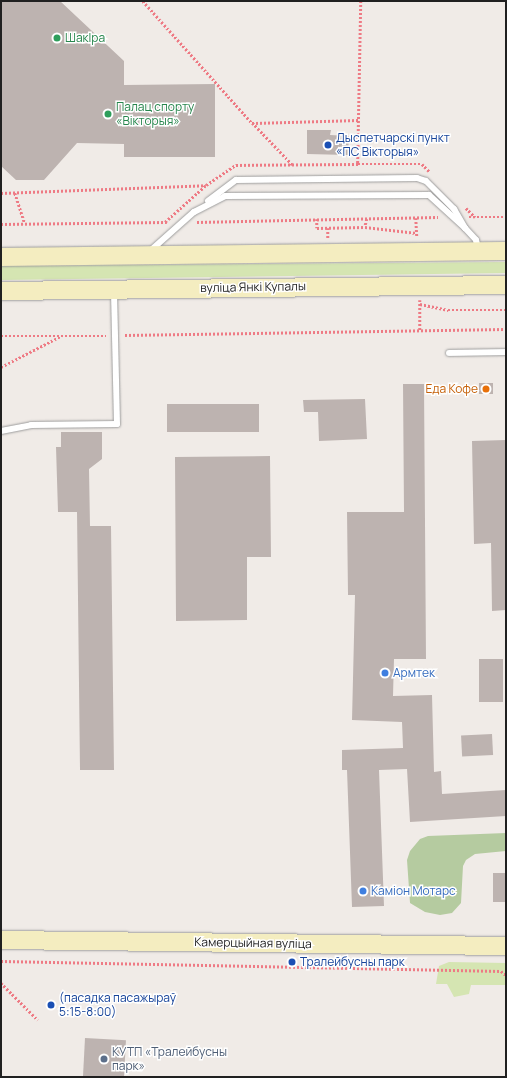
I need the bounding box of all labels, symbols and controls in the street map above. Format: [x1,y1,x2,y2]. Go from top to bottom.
place label: ШакІра [65,31,105,45]
marker: ШакІра [52,33,62,43]
place label: Палац спорту «Вікторыя» [116,100,194,128]
marker: Палац спорту «Вікторыя» [103,109,113,119]
place label: Дыспетчарскі пункт «ПС Вікторыя» [336,131,450,159]
marker: Дыспетчарскі пункт «ПС Вікторыя» [323,140,333,150]
street label: вуліца Янкі Купалы [200,279,306,295]
place label: Еда Кофе [426,382,478,396]
marker: Еда Кофе [481,384,491,394]
place label: Армтек [393,666,435,680]
marker: Армтек [380,668,390,678]
place label: Каміон Мотарс [371,884,456,898]
marker: Каміон Мотарс [358,886,368,896]
street label: Камерцыйная вуліца [194,935,312,951]
place label: Тралейбусны парк [300,955,405,969]
marker: Тралейбусны парк [287,957,297,967]
place label: (пасадка пасажыраў 5:15-8:00) [59,991,176,1019]
marker: (пасадка пасажыраў 5:15-8:00) [46,1000,56,1010]
place label: КУТП «Тралейбусны парк» [112,1045,227,1073]
marker: КУТП «Тралейбусны парк» [99,1054,109,1064]

